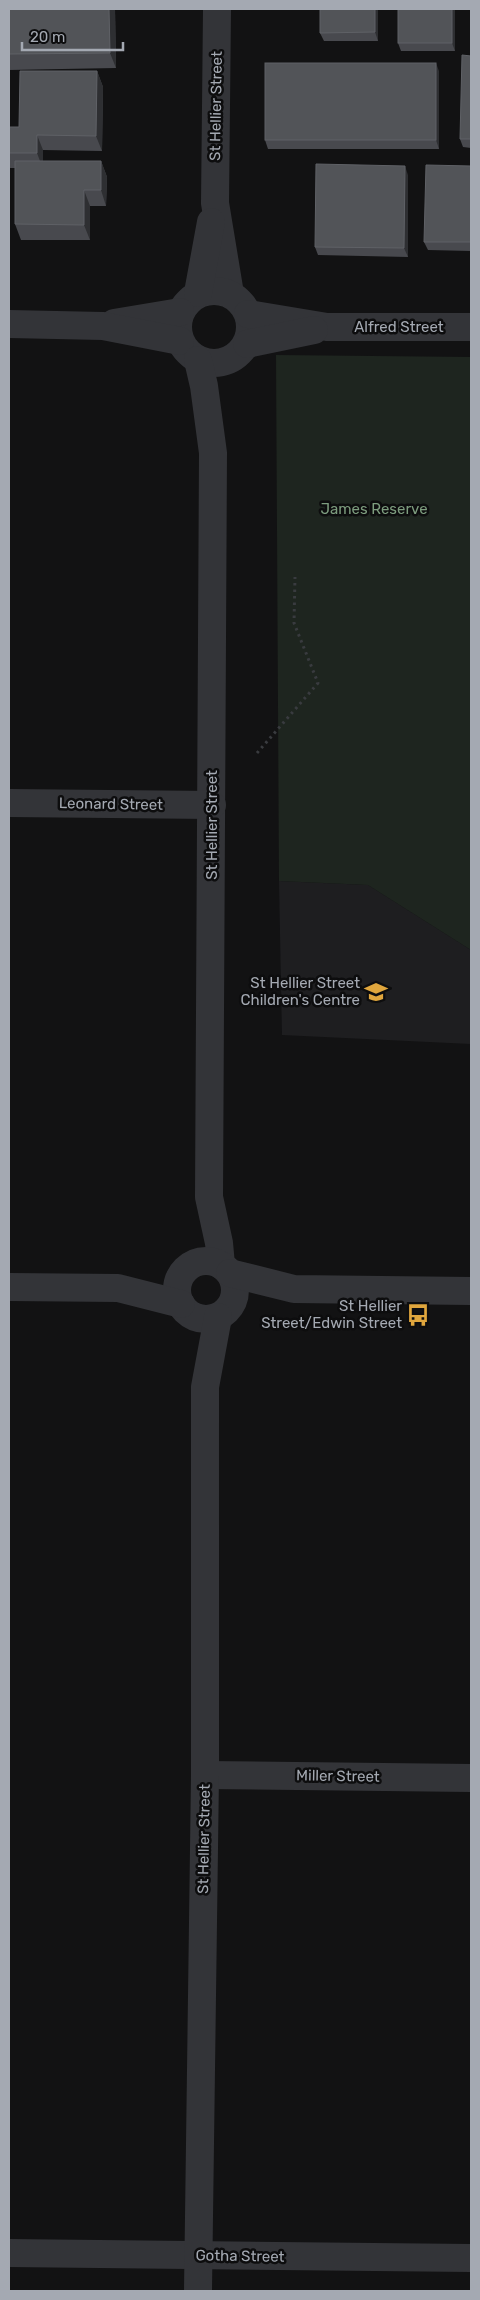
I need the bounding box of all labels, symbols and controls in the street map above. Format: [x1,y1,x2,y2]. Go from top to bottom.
scale bar [22,20,124,52]
text: 20 m [30,28,65,46]
street label: St Hellier Street [206,51,226,161]
street label: Alfred Street [354,318,444,336]
park label: James Reserve [320,500,428,518]
street label: St Hellier Street [203,770,221,880]
street label: Leonard Street [59,794,163,814]
place label: St Hellier Street Children's Centre [241,974,360,1009]
school or university icon: St Hellier Street Children's Centre [363,979,389,1005]
place label: St Hellier Street/Edwin Street [261,1297,402,1332]
bus stop icon: St Hellier Street/Edwin Street [405,1302,431,1328]
street label: Miller Street [296,1766,380,1786]
street label: St Hellier Street [194,1784,214,1894]
street label: Gotha Street [195,2246,285,2266]

